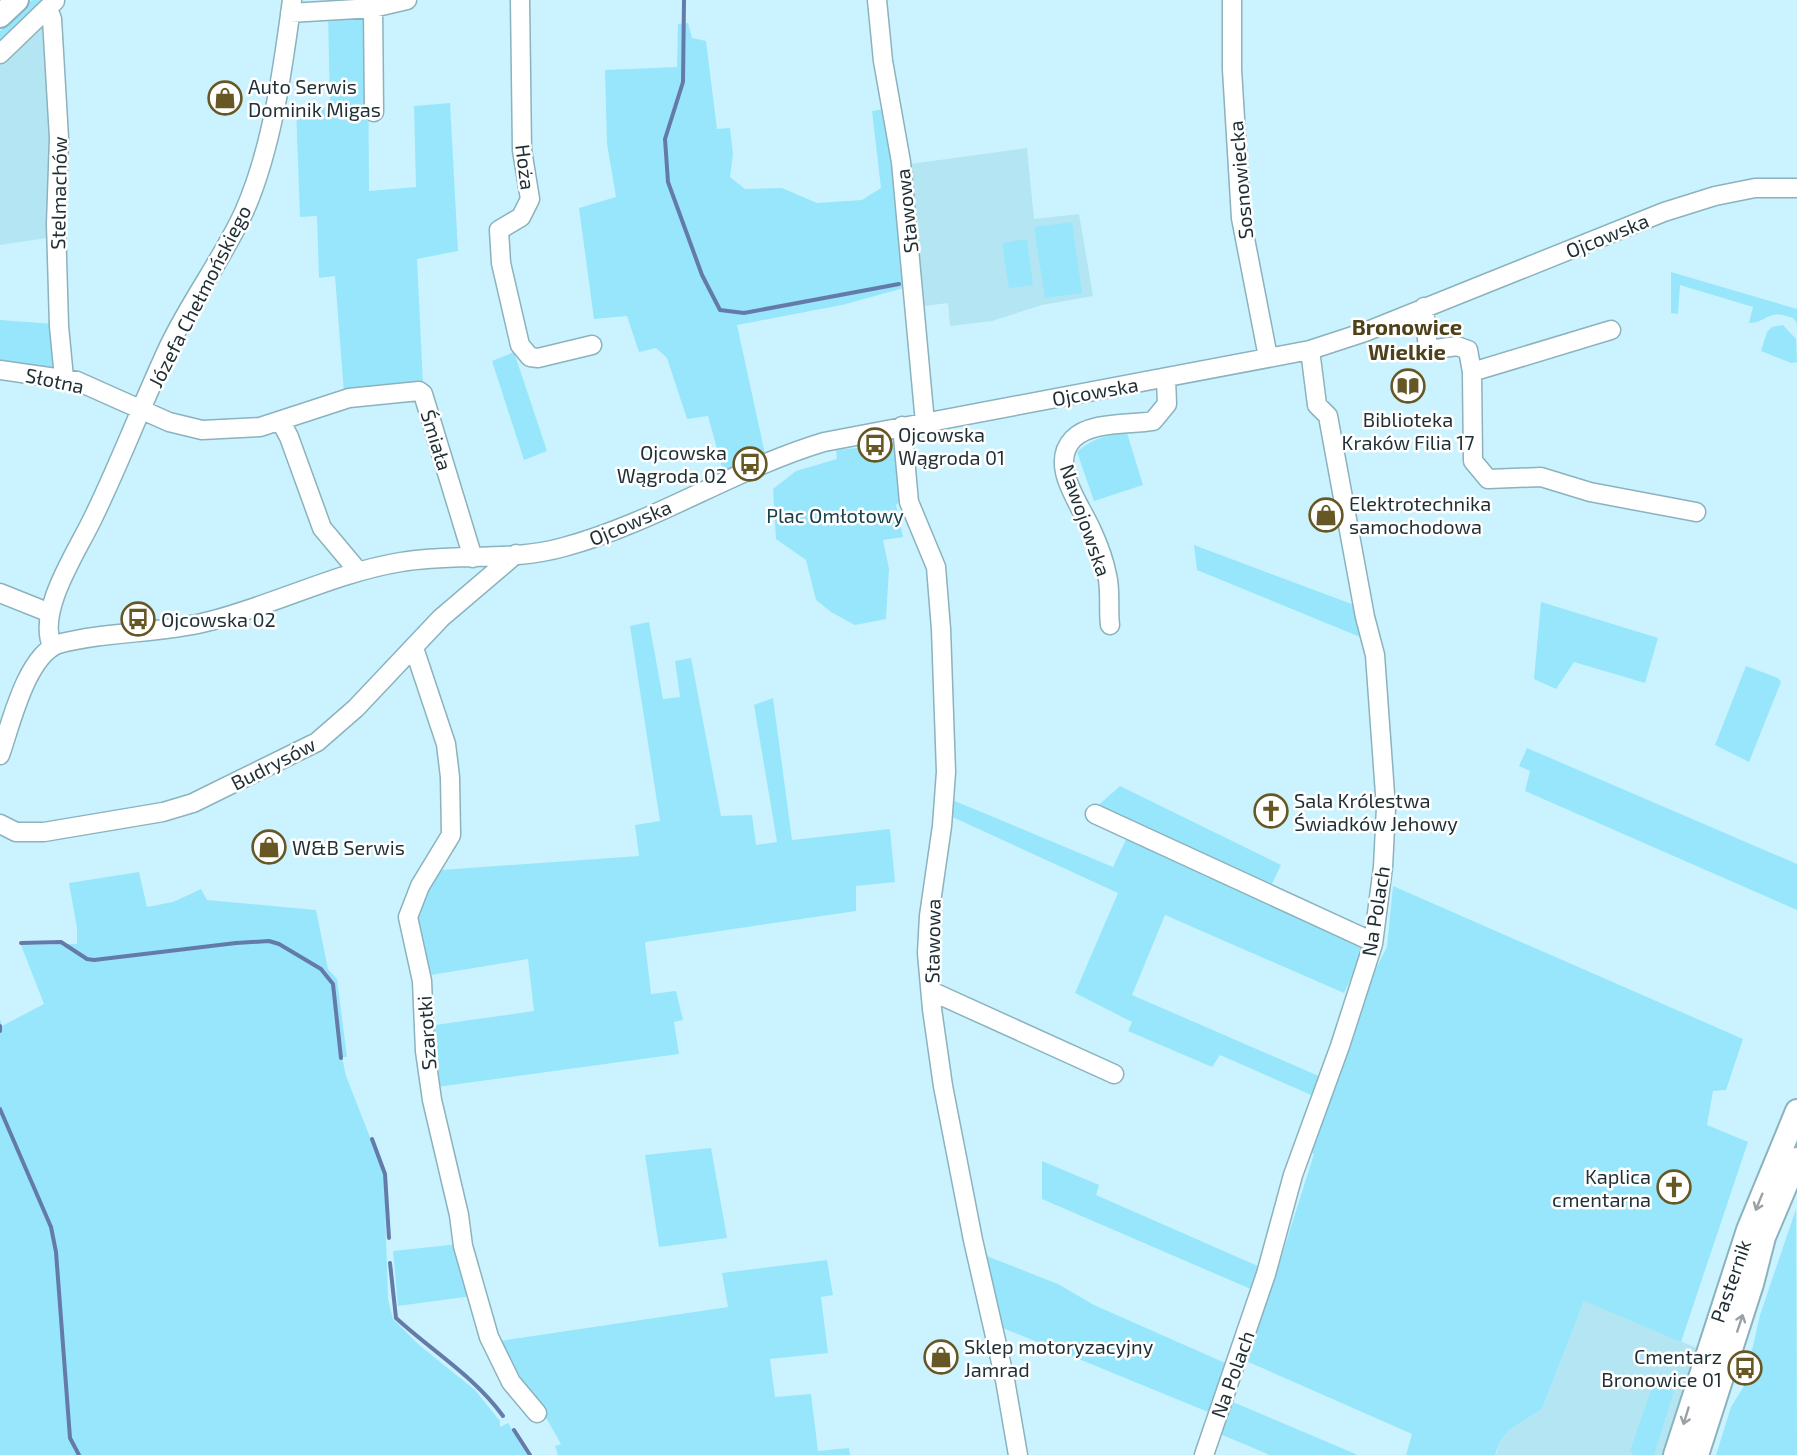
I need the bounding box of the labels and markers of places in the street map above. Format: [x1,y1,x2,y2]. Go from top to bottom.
place label: Auto Serwis Dominik Migas [248,74,381,121]
shop icon: Auto Serwis Dominik Migas [207,80,243,116]
library icon: Biblioteka Kraków Filia 17 [1390,368,1426,404]
place label: Biblioteka Kraków Filia 17 [1342,407,1474,454]
place label: Ojcowska Wągroda 01 [898,422,1005,469]
bus stop icon: Ojcowska Wągroda 01 [857,427,893,463]
place label: Ojcowska Wągroda 02 [617,440,727,487]
bus stop icon: Ojcowska Wągroda 02 [732,446,768,482]
place label: Elektrotechnika samochodowa [1349,491,1491,538]
shop icon: Elektrotechnika samochodowa [1308,497,1344,533]
bus stop icon: Ojcowska 02 [120,601,156,637]
place label: Ojcowska 02 [161,607,276,631]
place label: Sala Królestwa Świadków Jehowy [1294,788,1458,835]
church icon: Sala Królestwa Świadków Jehowy [1253,793,1289,829]
shop icon: W&B Serwis [251,829,287,865]
place label: W&B Serwis [292,835,405,859]
place label: Kaplica cmentarna [1552,1164,1651,1211]
church icon: Kaplica cmentarna [1656,1169,1692,1205]
place label: Sklep motoryzacyjny Jamrad [964,1334,1154,1381]
shop icon: Sklep motoryzacyjny Jamrad [923,1339,959,1375]
place label: Cmentarz Bronowice 01 [1601,1344,1722,1391]
bus stop icon: Cmentarz Bronowice 01 [1727,1350,1763,1386]

